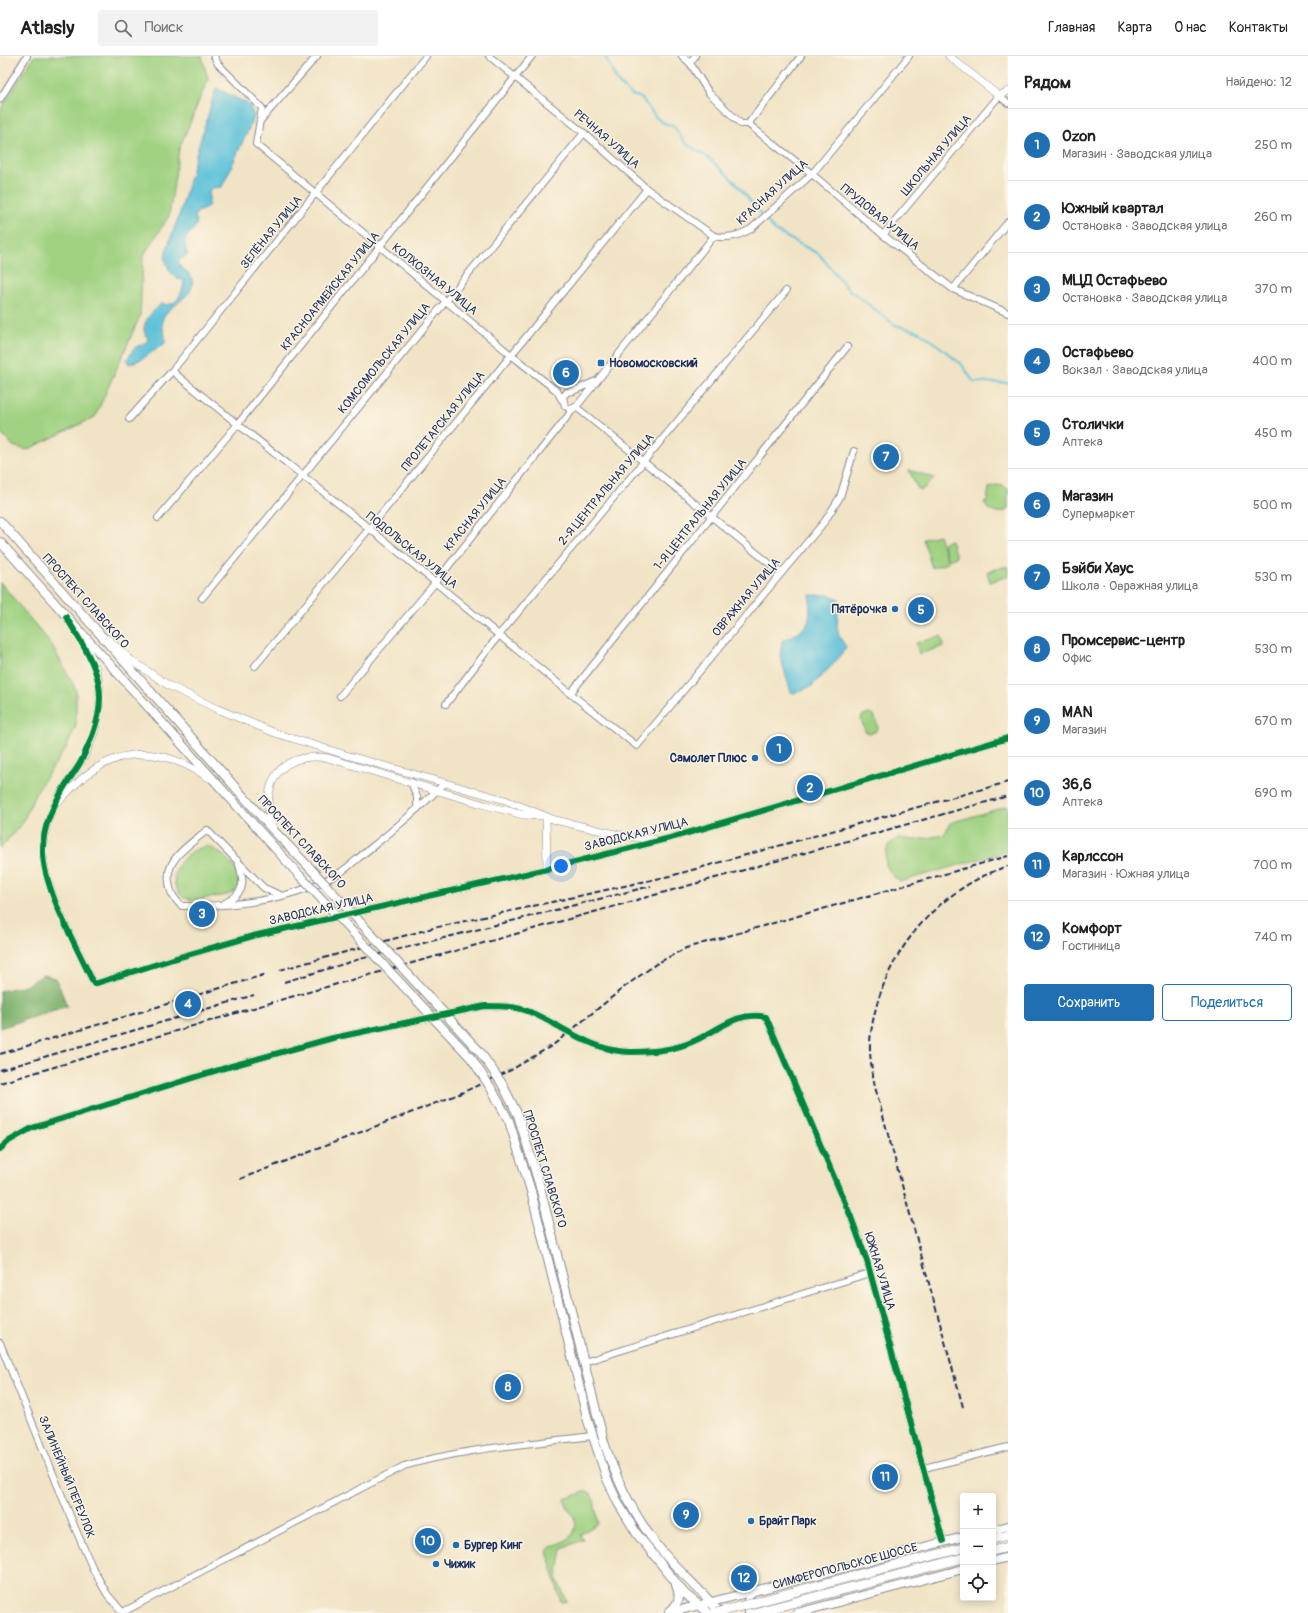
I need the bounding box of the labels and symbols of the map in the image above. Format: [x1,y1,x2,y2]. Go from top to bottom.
street label: РЕЧНАЯ УЛИЦА [571,107,643,172]
street label: ШКОЛЬНАЯ УЛИЦА [898,111,975,199]
street label: КРАСНАЯ УЛИЦА [734,156,811,228]
street label: ПРУДОВАЯ УЛИЦА [837,181,922,254]
street label: ЗЕЛЁНАЯ УЛИЦА [237,192,306,272]
street label: КРАСНОАРМЕЙСКАЯ УЛИЦА [278,229,383,354]
street label: КОЛХОЗНАЯ УЛИЦА [389,240,481,319]
street label: КОМСОМОЛЬСКАЯ УЛИЦА [335,300,434,417]
place label: Новомосковский [609,356,698,371]
pin: 6 [553,358,579,388]
marker: Новомосковский [596,358,606,368]
street label: ПРОЛЕТАРСКАЯ УЛИЦА [398,368,488,474]
street label: 2-Я ЦЕНТРАЛЬНАЯ УЛИЦА [555,430,658,548]
pin: 7 [873,442,899,472]
street label: 1-Я ЦЕНТРАЛЬНАЯ УЛИЦА [651,455,750,573]
street label: КРАСНАЯ УЛИЦА [441,474,510,554]
street label: ПОДОЛЬСКАЯ УЛИЦА [363,509,461,592]
street label: ПРОСПЕКТ СЛАВСКОГО [39,551,132,652]
street label: ОВРАЖНАЯ УЛИЦА [709,555,784,640]
pin: 5 [908,595,934,625]
place label: Пятёрочка [832,602,887,617]
marker: Пятёрочка [890,604,900,614]
pin: 1 [766,734,792,764]
place label: Самолет Плюс [670,751,747,766]
marker: Самолет Плюс [750,753,760,763]
pin: 2 [797,773,823,803]
street label: ПРОСПЕКТ СЛАВСКОГО [254,793,349,892]
street label: ЗАВОДСКАЯ УЛИЦА [583,814,690,855]
your location [551,856,571,876]
street label: ЗАВОДСКАЯ УЛИЦА [268,890,375,929]
pin: 3 [189,899,215,929]
pin: 4 [175,989,201,1019]
street label: ПРОСПЕКТ СЛАВСКОГО [519,1108,570,1230]
street label: ЮЖНАЯ УЛИЦА [861,1231,899,1312]
pin: 8 [495,1372,521,1402]
street label: ЗАЛИНЕЙНЫЙ ПЕРЕУЛОК [35,1414,98,1541]
pin: 11 [872,1462,898,1492]
pin: 9 [673,1500,699,1530]
place label: Брайт Парк [759,1514,817,1529]
marker: Брайт Парк [746,1516,756,1526]
pin: 10 [415,1526,441,1556]
place label: Бургер Кинг [464,1538,523,1553]
marker: Бургер Кинг [451,1540,461,1550]
street label: СИМФЕРОПОЛЬСКОЕ ШОССЕ [771,1540,919,1593]
place label: Чижик [444,1557,477,1572]
marker: Чижик [431,1559,441,1569]
pin: 12 [731,1563,757,1593]

